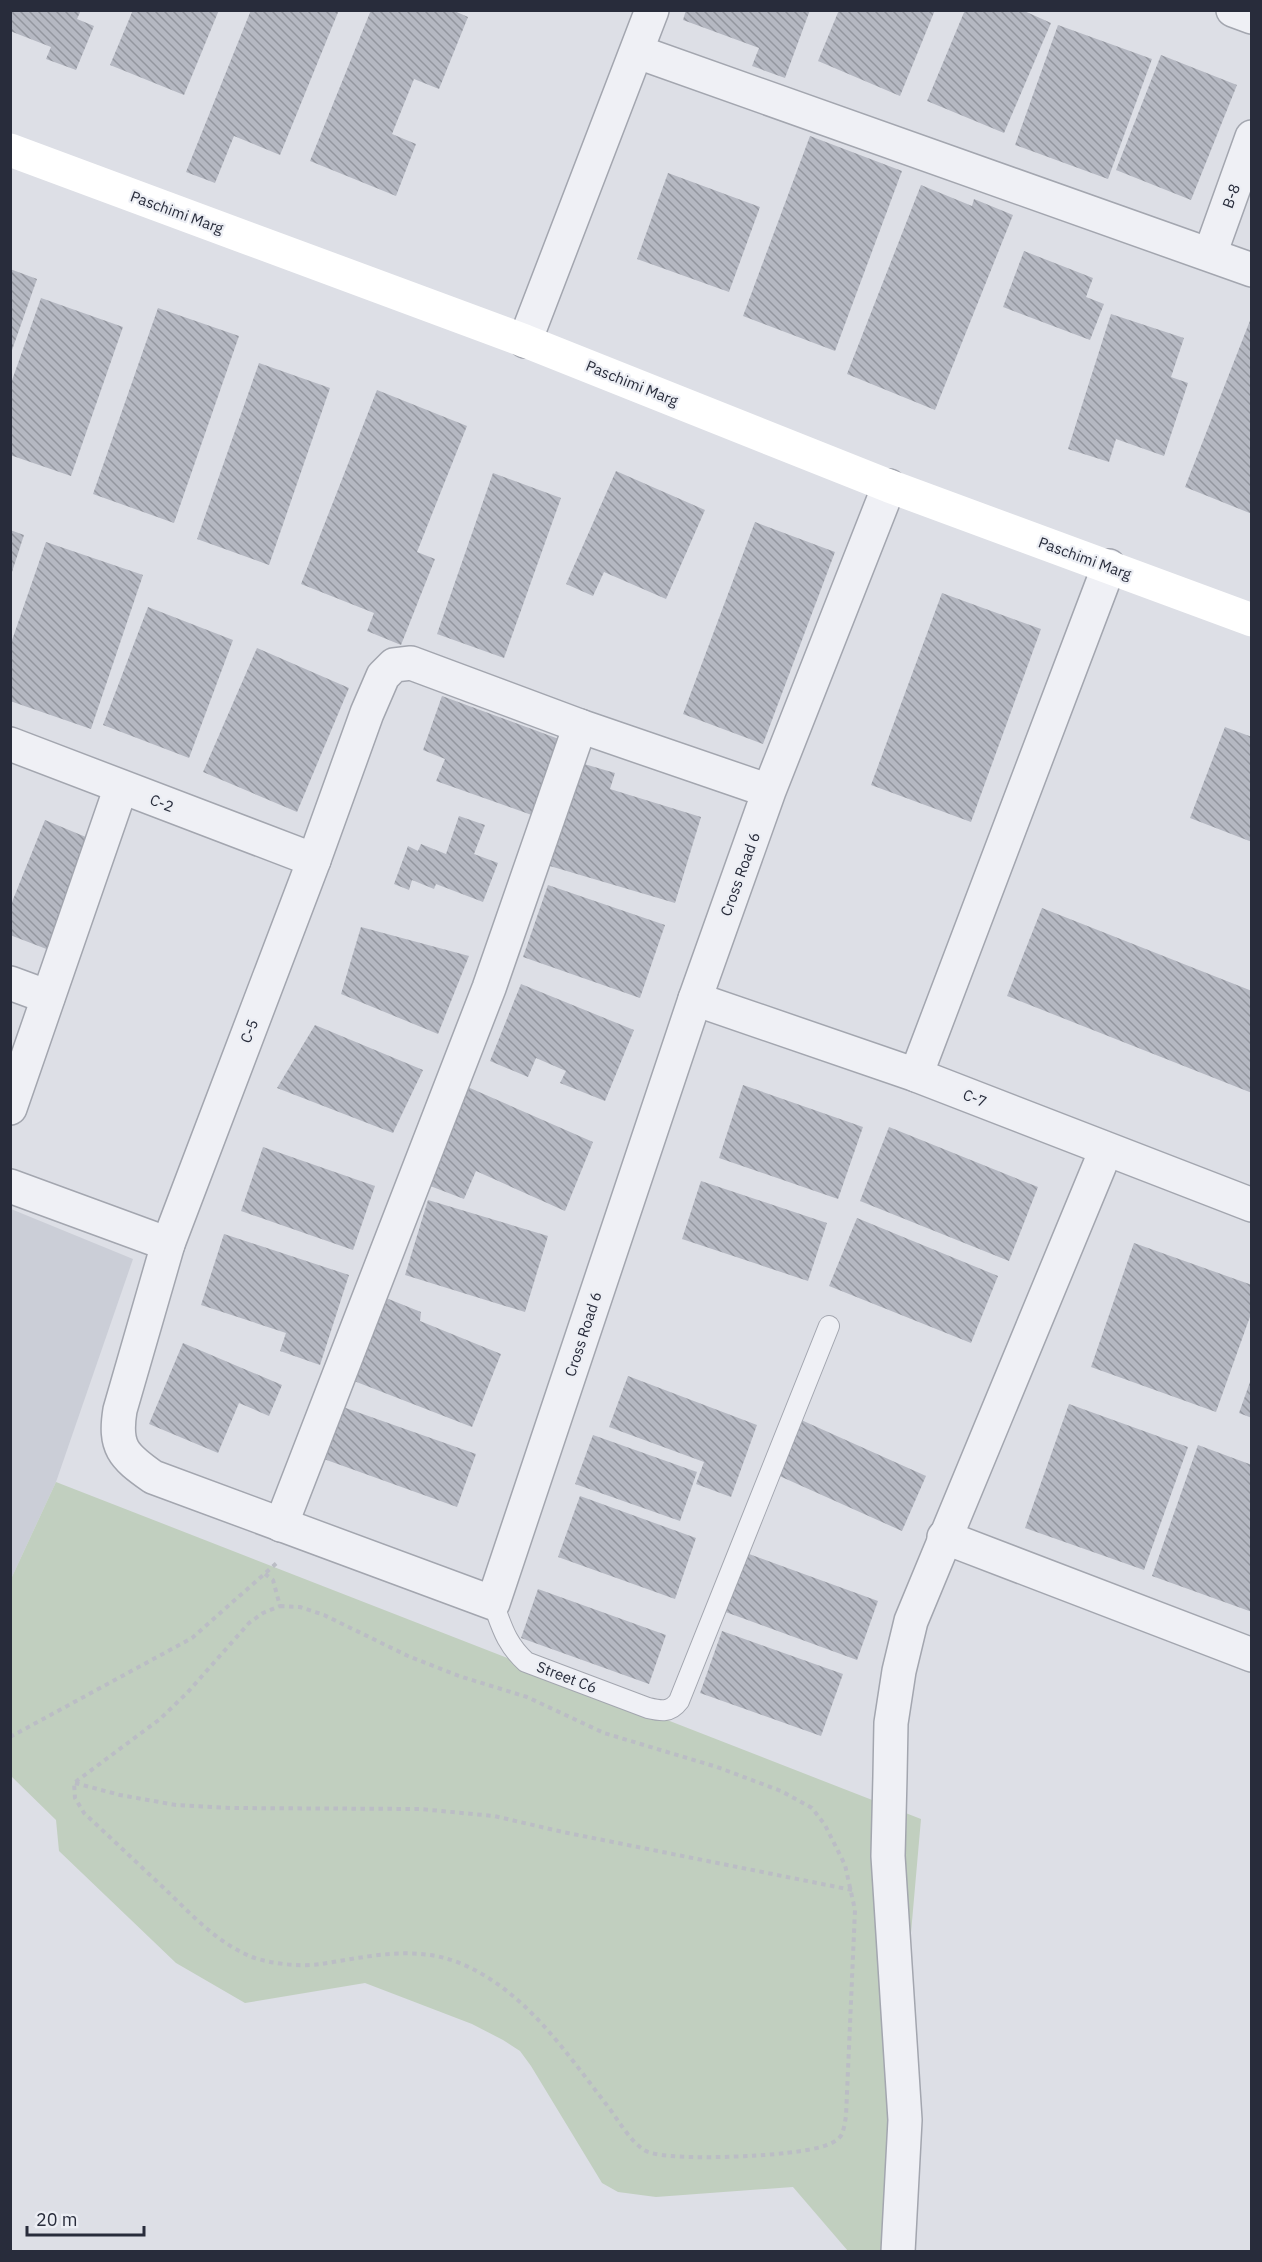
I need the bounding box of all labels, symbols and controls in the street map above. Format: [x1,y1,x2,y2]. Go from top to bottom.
street label: B-8 [1218,181,1244,211]
street label: Paschimi Marg [128,186,226,238]
street label: Paschimi Marg [583,356,681,410]
street label: Paschimi Marg [1036,532,1134,584]
street label: C-2 [147,790,177,816]
street label: Cross Road 6 [716,829,764,919]
street label: C-5 [236,1016,262,1046]
street label: C-7 [960,1085,990,1111]
street label: Cross Road 6 [560,1289,606,1379]
street label: Street C6 [534,1657,600,1697]
scale bar [27,2199,144,2237]
text: 20 m [36,2208,78,2231]

